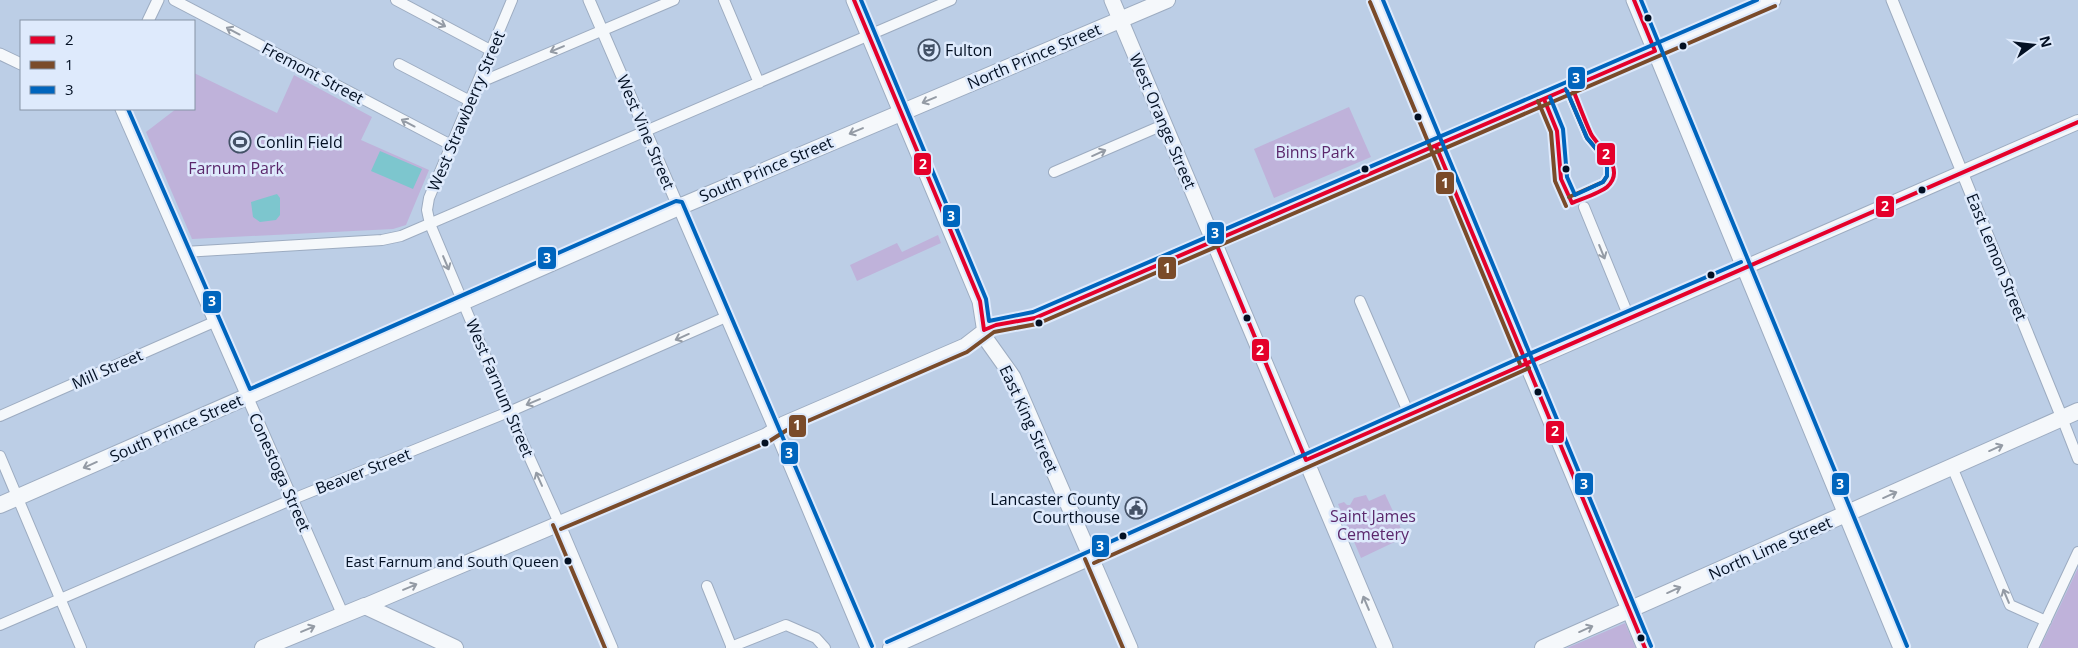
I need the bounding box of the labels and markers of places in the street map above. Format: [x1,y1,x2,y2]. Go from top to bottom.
unlabelled marker [1643,13,1653,23]
theatre icon: Fulton [917,38,941,62]
place label: Fulton [945,39,992,61]
unlabelled marker [1678,41,1688,51]
unlabelled marker [1413,112,1423,122]
sports icon: Conlin Field [228,130,252,154]
place label: Conlin Field [256,131,343,153]
unlabelled marker [1360,164,1370,174]
unlabelled marker [1561,164,1571,174]
unlabelled marker [1917,185,1927,195]
unlabelled marker [1706,270,1716,280]
unlabelled marker [1242,313,1252,323]
unlabelled marker [1034,318,1044,328]
unlabelled marker [1533,387,1543,397]
unlabelled marker [760,438,770,448]
place label: Lancaster County Courthouse [990,488,1121,528]
public building icon: Lancaster County Courthouse [1124,496,1148,520]
unlabelled marker [1118,531,1128,541]
place label: East Farnum and South Queen [345,551,559,571]
marker: East Farnum and South Queen [563,556,573,566]
unlabelled marker [1636,633,1646,643]

